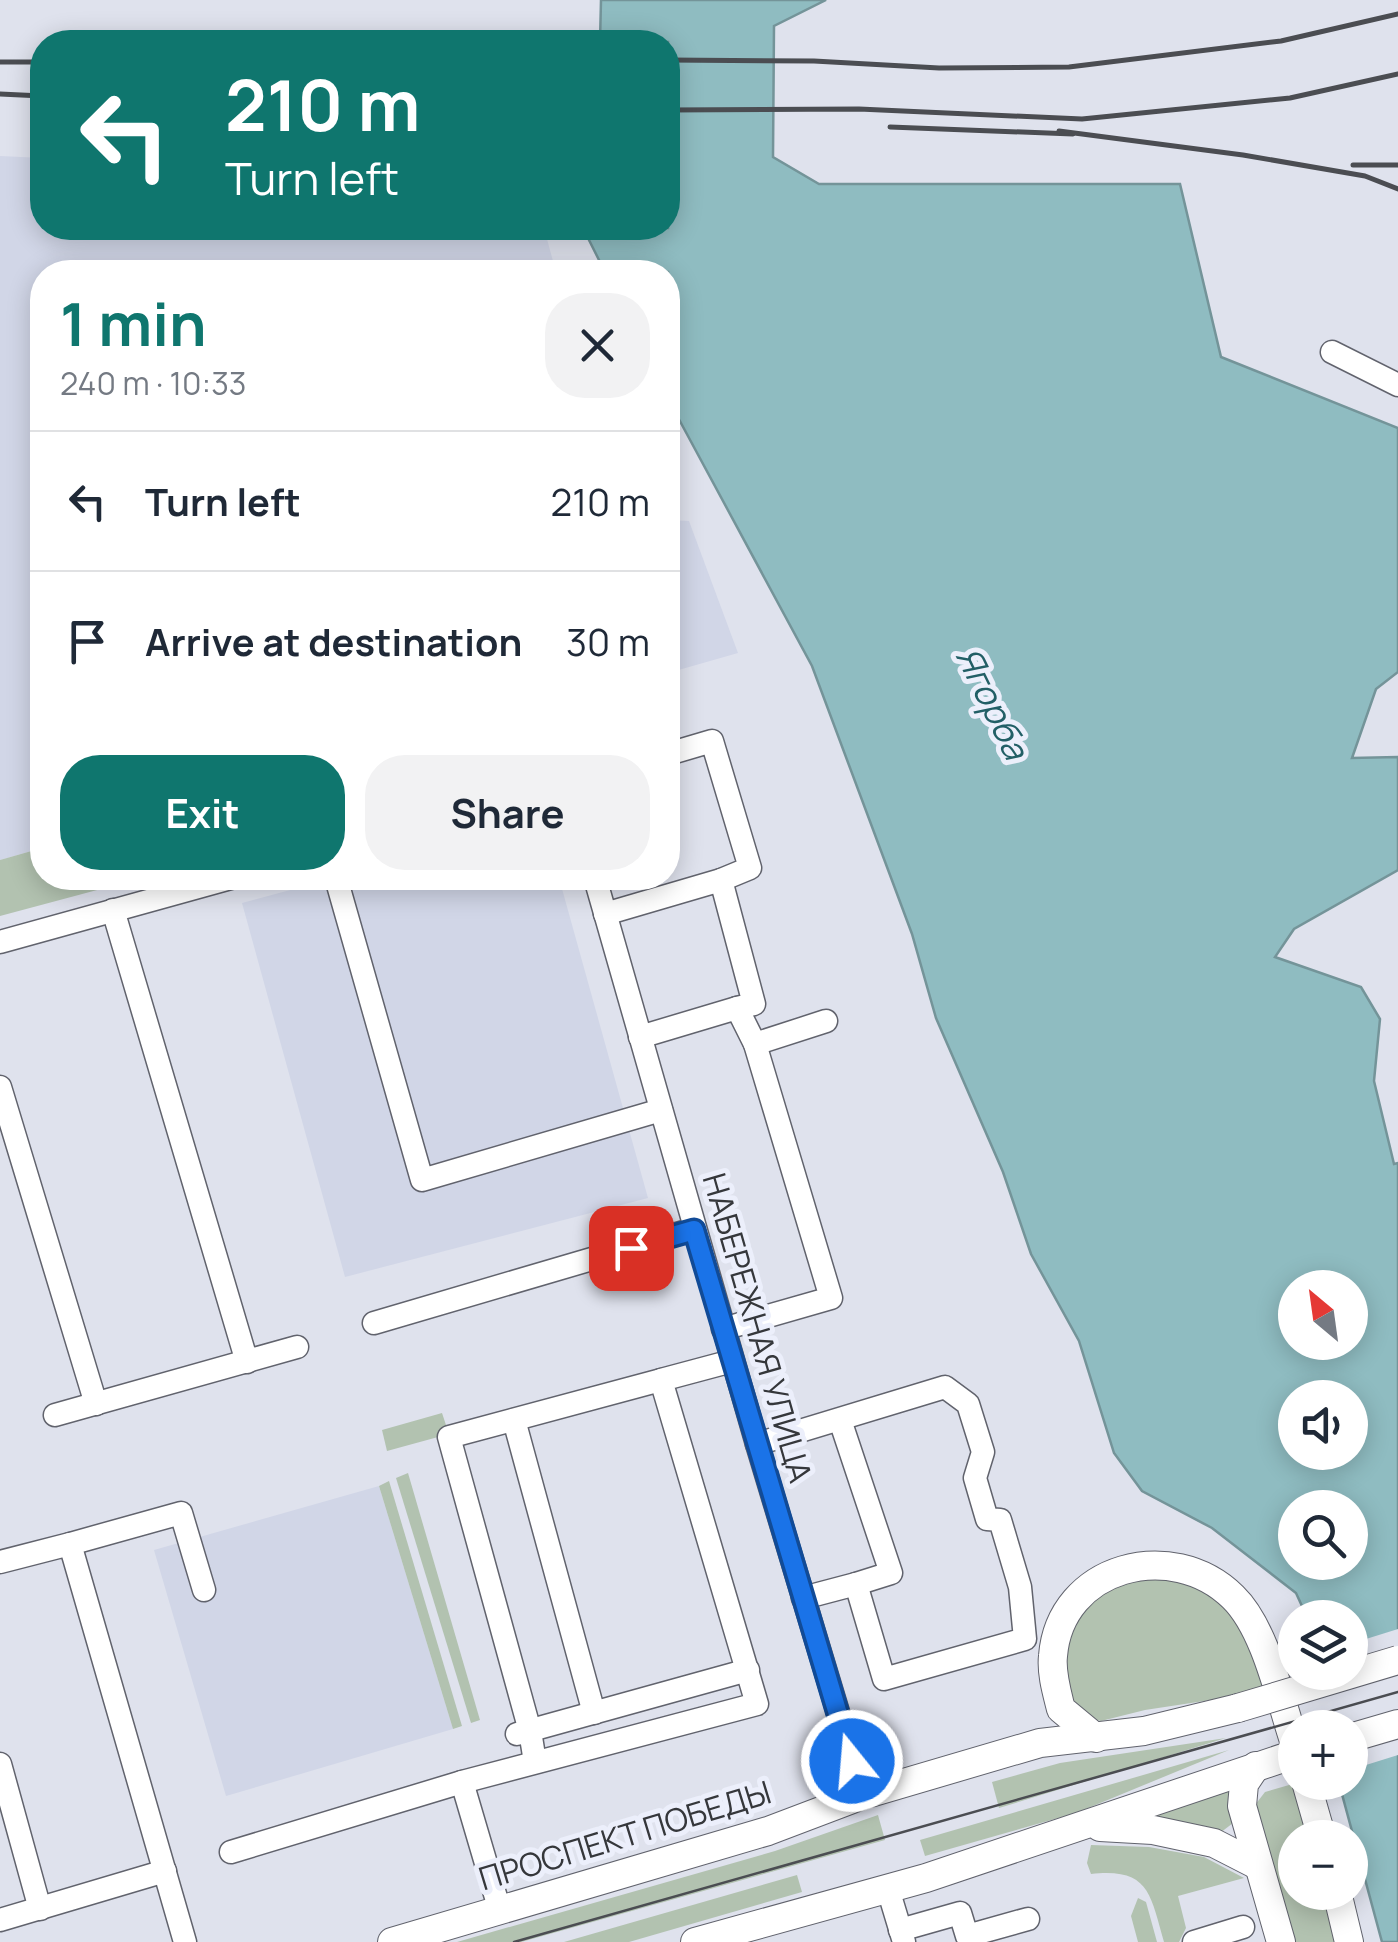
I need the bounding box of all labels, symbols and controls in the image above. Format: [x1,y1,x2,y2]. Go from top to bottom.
text: 210 m [225,56,420,152]
icon: left [60,70,190,200]
text: Turn left [225,147,399,209]
text: 1 min [60,282,207,364]
button: close [545,293,650,398]
text: 240 m · 10:33 [60,361,247,405]
icon: left [60,474,115,529]
text: Turn left [145,475,301,527]
text: 210 m [551,475,650,527]
icon: arrive [60,614,115,669]
text: Arrive at destination [145,615,522,667]
text: 30 m [566,615,650,667]
water label: Ягорба [945,638,1041,768]
button: Exit [60,755,345,870]
button: Share [365,755,650,870]
street label: НАБЕРЕЖНАЯ УЛИЦА [693,1168,823,1487]
pin [589,1206,674,1291]
icon: arrive [604,1221,659,1276]
north arrow [1278,1270,1368,1360]
map controls [1278,1270,1368,1910]
button: sound [1278,1380,1368,1470]
button: search [1278,1490,1368,1580]
button: layers [1278,1600,1368,1690]
position arrow [800,1709,904,1813]
button: + [1278,1710,1368,1800]
street label: ПРОСПЕКТ ПОБЕДЫ [473,1770,776,1900]
button: − [1278,1820,1368,1910]

